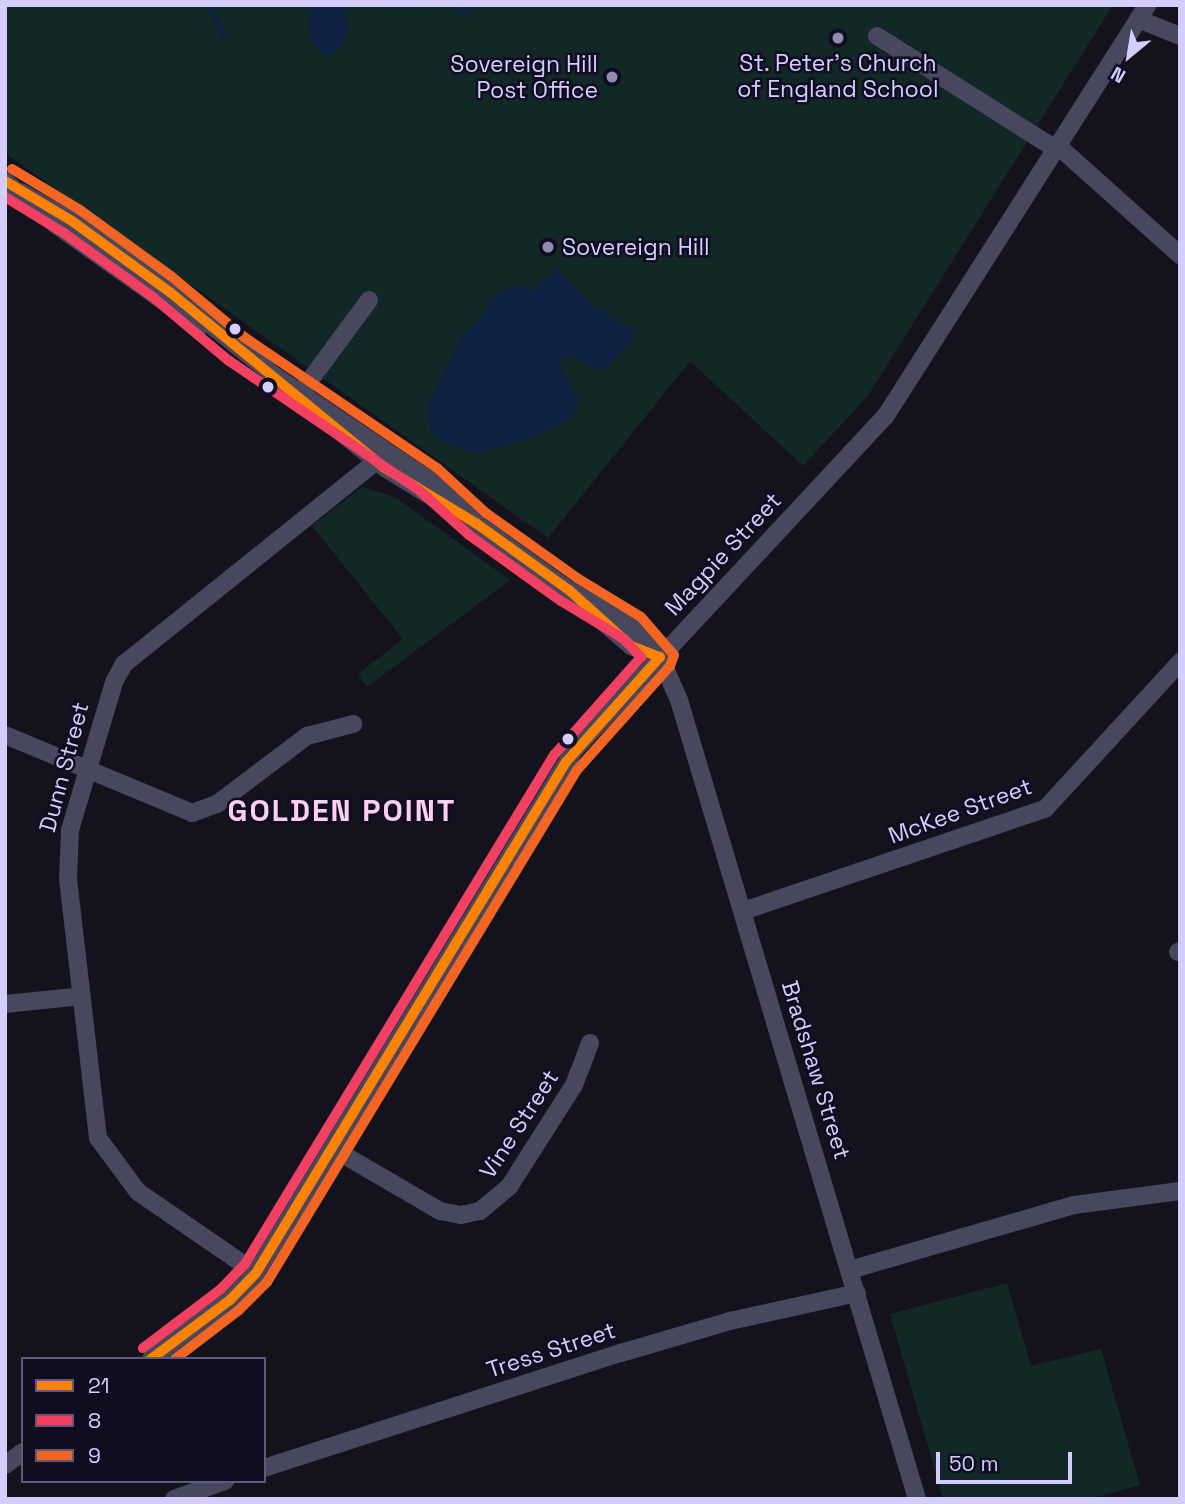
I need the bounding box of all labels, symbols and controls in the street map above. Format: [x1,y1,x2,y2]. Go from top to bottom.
north arrow [1094,21,1164,91]
marker: St. Peter's Church of England School [830,30,846,46]
place label: St. Peter's Church of England School [737,49,939,103]
place label: Sovereign Hill Post Office [450,50,598,104]
text: N [1106,61,1130,89]
marker: Sovereign Hill Post Office [604,69,620,85]
place label: Sovereign Hill [562,233,710,261]
marker: Sovereign Hill [540,239,556,255]
unlabelled marker [228,322,242,336]
unlabelled marker [261,380,275,394]
street label: Magpie Street [659,487,787,621]
street label: Dunn Street [33,699,95,835]
unlabelled marker [561,732,575,746]
street label: McKee Street [884,772,1036,850]
district label: GOLDEN POINT [229,793,455,829]
street label: Bradshaw Street [776,977,856,1163]
street label: Vine Street [474,1065,564,1183]
street label: Tress Street [483,1316,619,1384]
legend [21,1357,266,1483]
text: 21 [88,1372,109,1399]
text: 8 [88,1407,101,1434]
scale bar [940,1438,1076,1482]
text: 9 [88,1442,101,1469]
text: 50 m [949,1450,999,1477]

